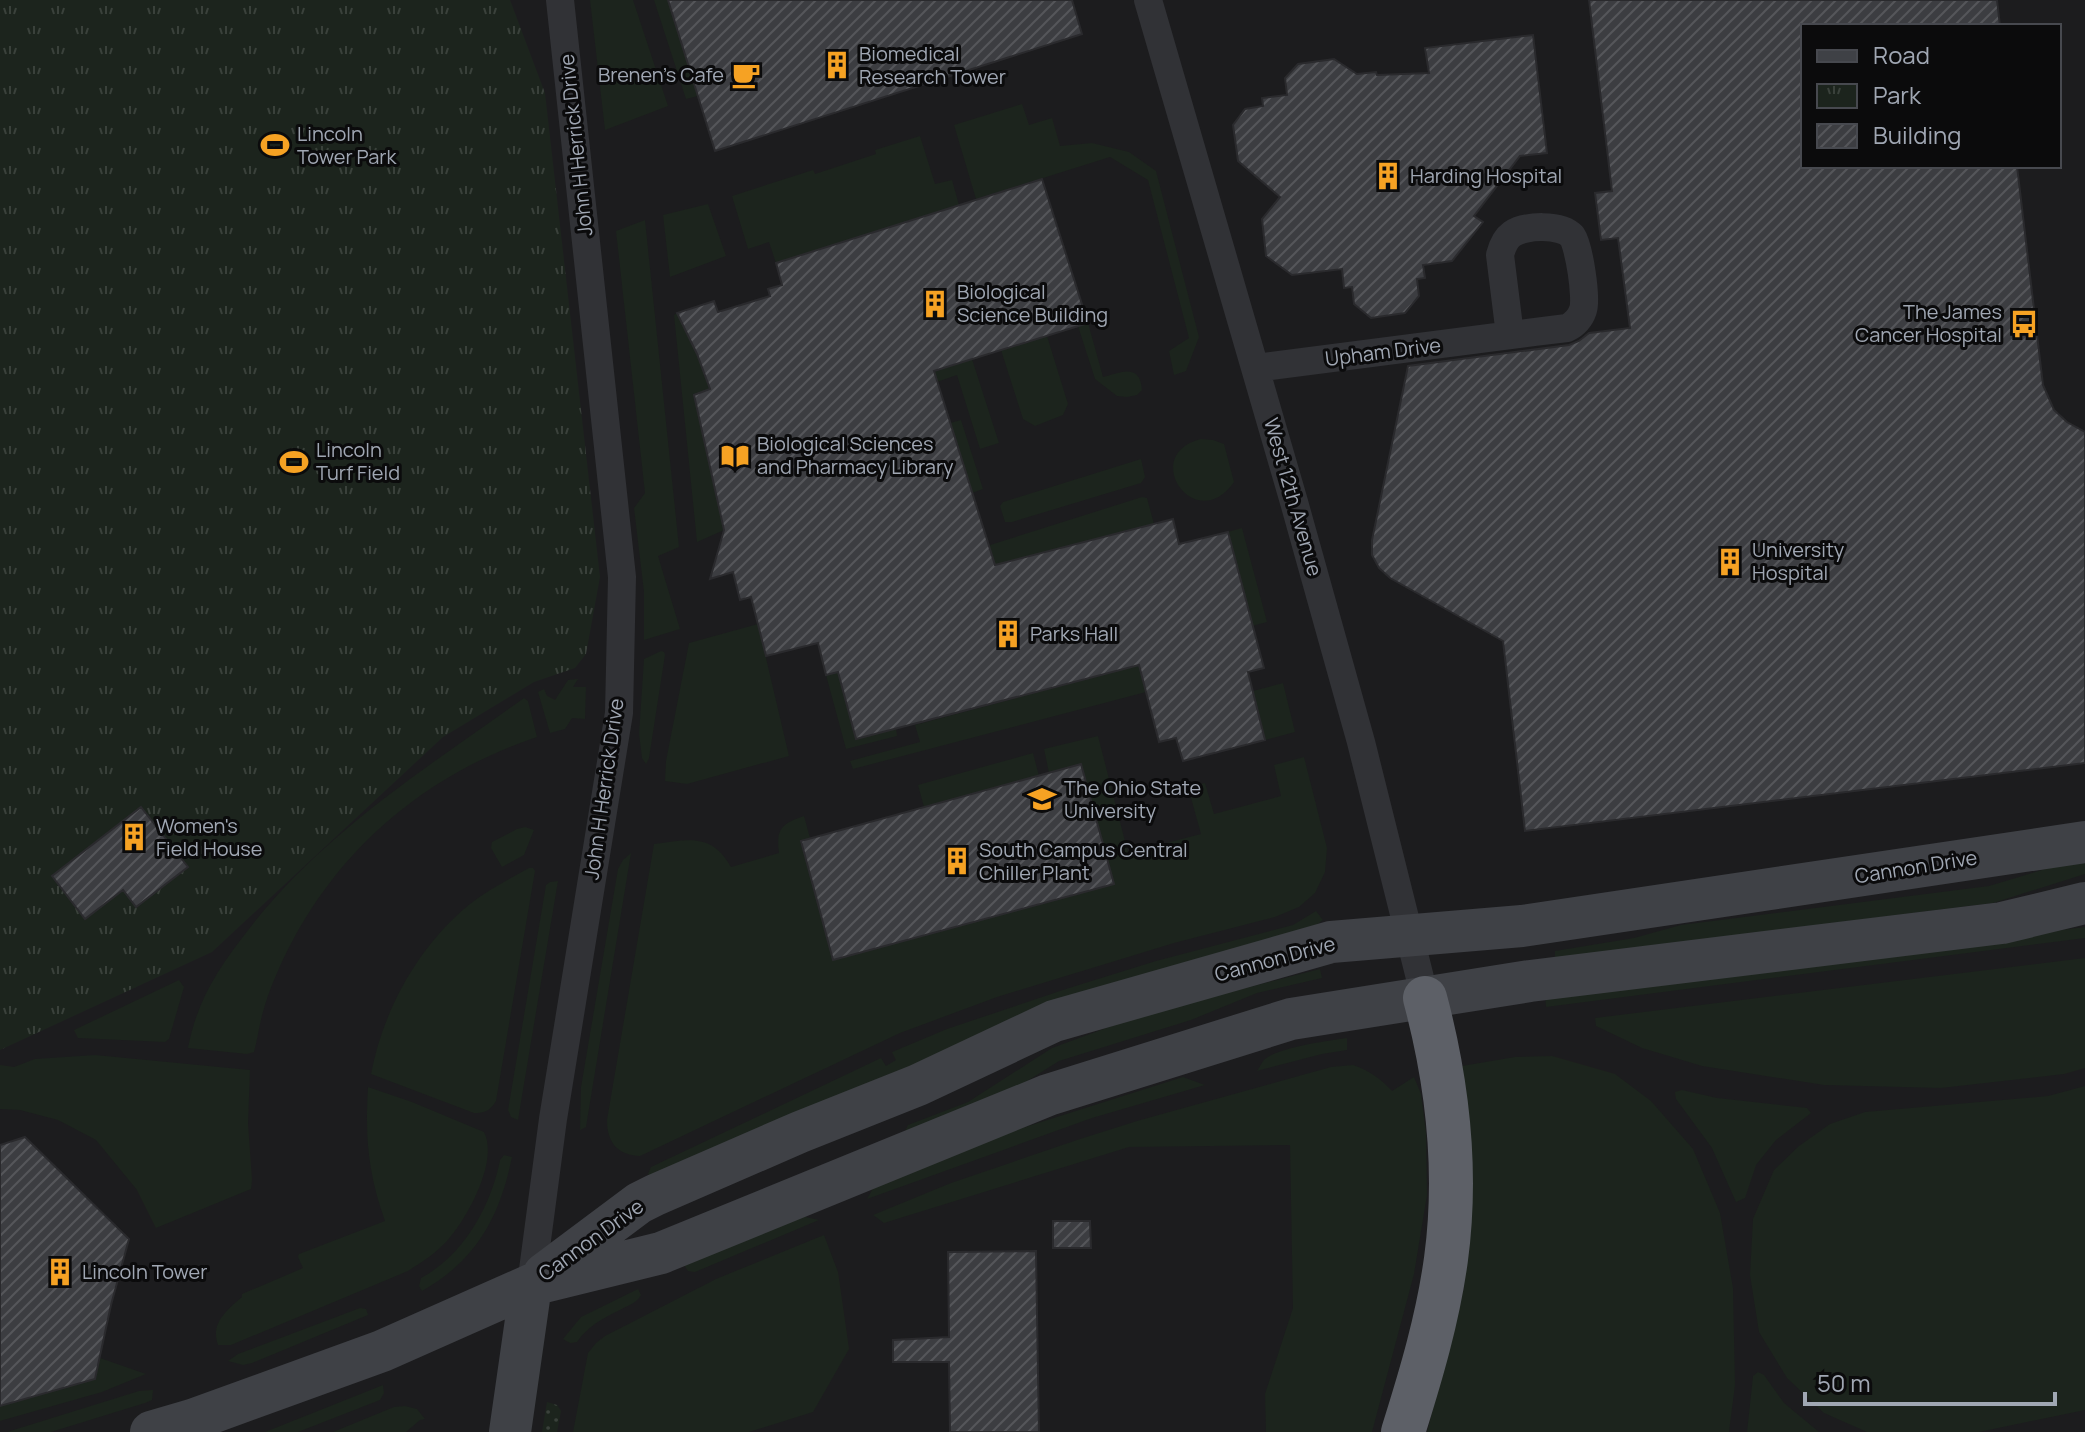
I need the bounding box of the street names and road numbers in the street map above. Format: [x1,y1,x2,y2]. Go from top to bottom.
street label: John H Herrick Drive [553,53,598,237]
street label: Upham Drive [1323,331,1442,372]
street label: West 12th Avenue [1258,415,1329,579]
street label: John H Herrick Drive [577,697,630,881]
street label: Cannon Drive [1853,844,1979,890]
street label: Cannon Drive [1212,929,1338,988]
street label: Cannon Drive [533,1192,649,1287]

